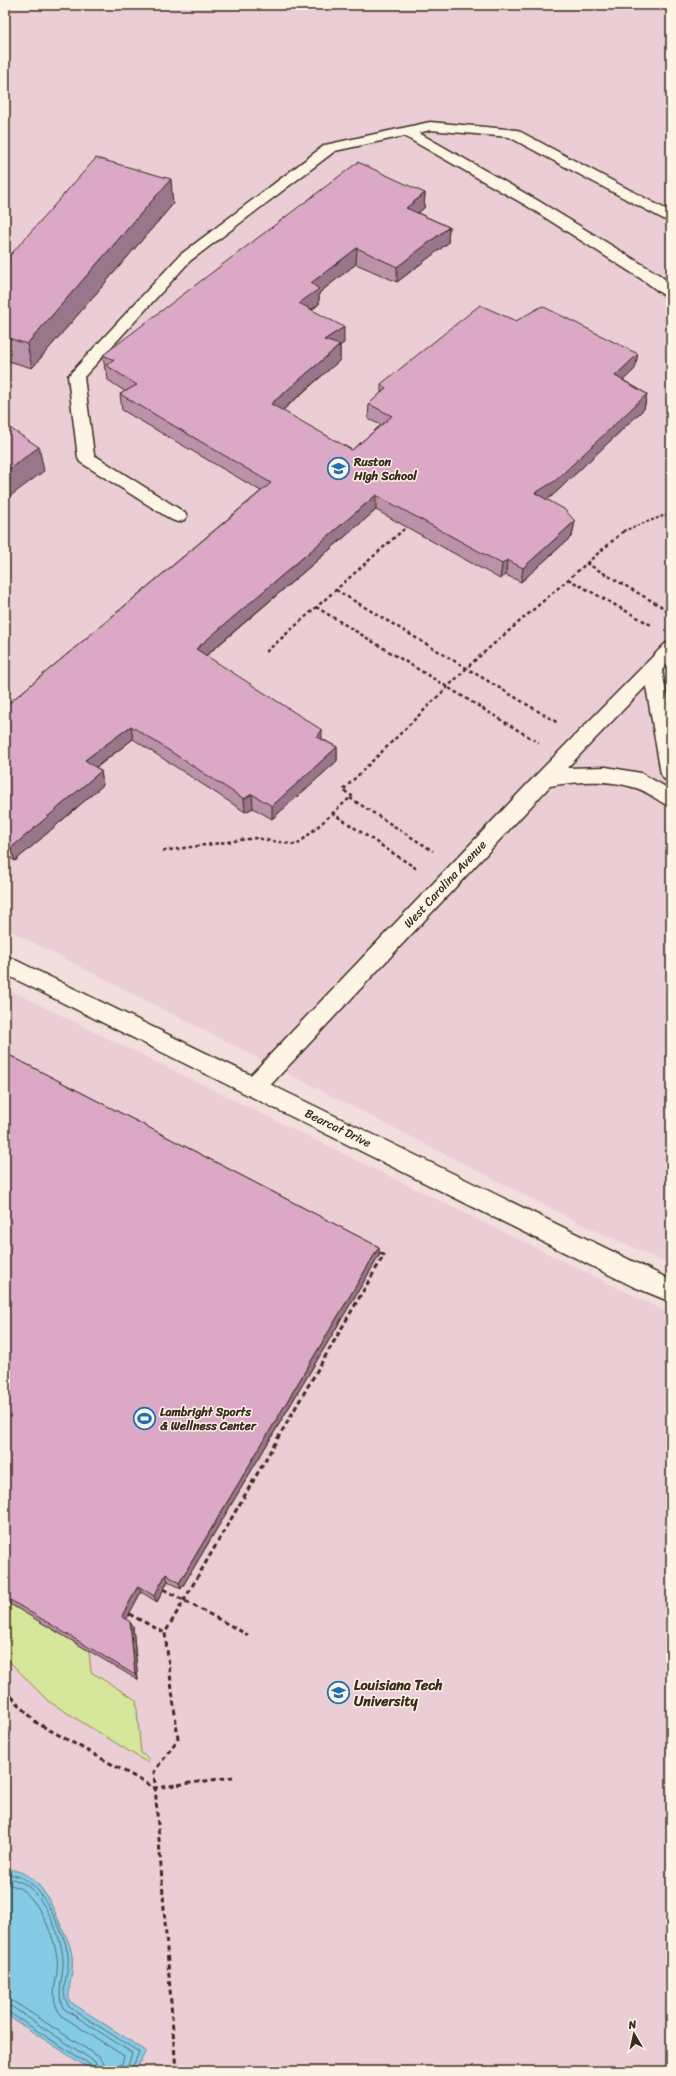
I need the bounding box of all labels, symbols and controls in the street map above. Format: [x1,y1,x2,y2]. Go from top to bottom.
place label: Ruston High School [353,451,417,487]
school or university icon: Ruston High School [325,456,351,482]
street label: West Carolina Avenue [398,835,492,933]
street label: Bearcat Drive [301,1102,375,1154]
place label: Lambright Sports & Wellness Center [160,1401,257,1437]
sports icon: Lambright Sports & Wellness Center [131,1406,157,1432]
place label: Louisiana Tech University [354,1673,443,1714]
school or university icon: Louisiana Tech University [325,1680,351,1706]
north arrow [614,2014,654,2054]
text: N [626,2015,638,2035]

